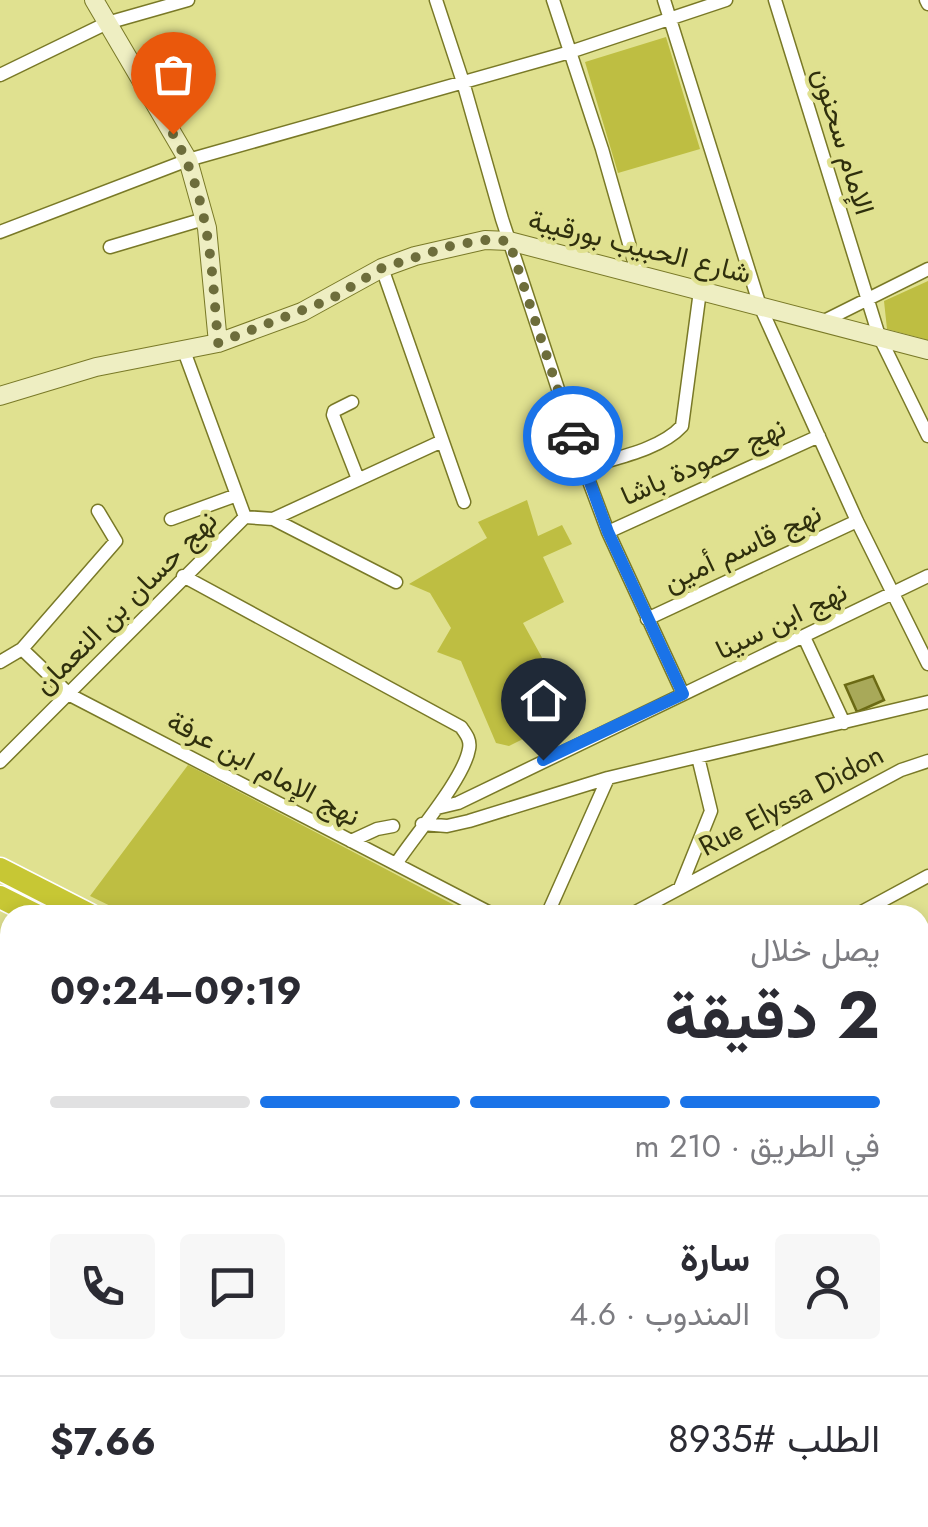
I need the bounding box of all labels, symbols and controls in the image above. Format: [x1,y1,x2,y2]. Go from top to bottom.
pin [131,32,216,135]
icon: bag [146,47,201,102]
street label: الإمام سحنون [802,63,885,220]
street label: شارع الحبيب بورقيبة [524,199,756,294]
courier [523,386,623,486]
street label: نهج حمودة باشا [614,407,792,516]
icon: car [546,409,601,464]
street label: نهج قاسم أمين [656,493,828,602]
street label: نهج حسان بن النعمان [24,501,227,704]
street label: نهج ابن سينا [708,571,854,670]
pin [501,658,586,761]
icon: home [516,673,571,728]
street label: نهج الإمام ابن عرفة [160,700,368,837]
street label: Rue Elyssa Didon [692,734,891,866]
text: يصل خلال [750,927,880,973]
text: 09:19–09:24 [50,963,302,1018]
text: 2 دقيقة [665,968,880,1062]
text: في الطريق · 210 m [635,1123,880,1169]
text: سارة [680,1230,750,1285]
button: phone [50,1234,155,1339]
button: chat [180,1234,285,1339]
button: person [775,1234,880,1339]
text: المندوب · 4.6 [570,1291,750,1337]
text: الطلب #8935 [668,1411,880,1466]
text: $7.66 [50,1414,156,1469]

